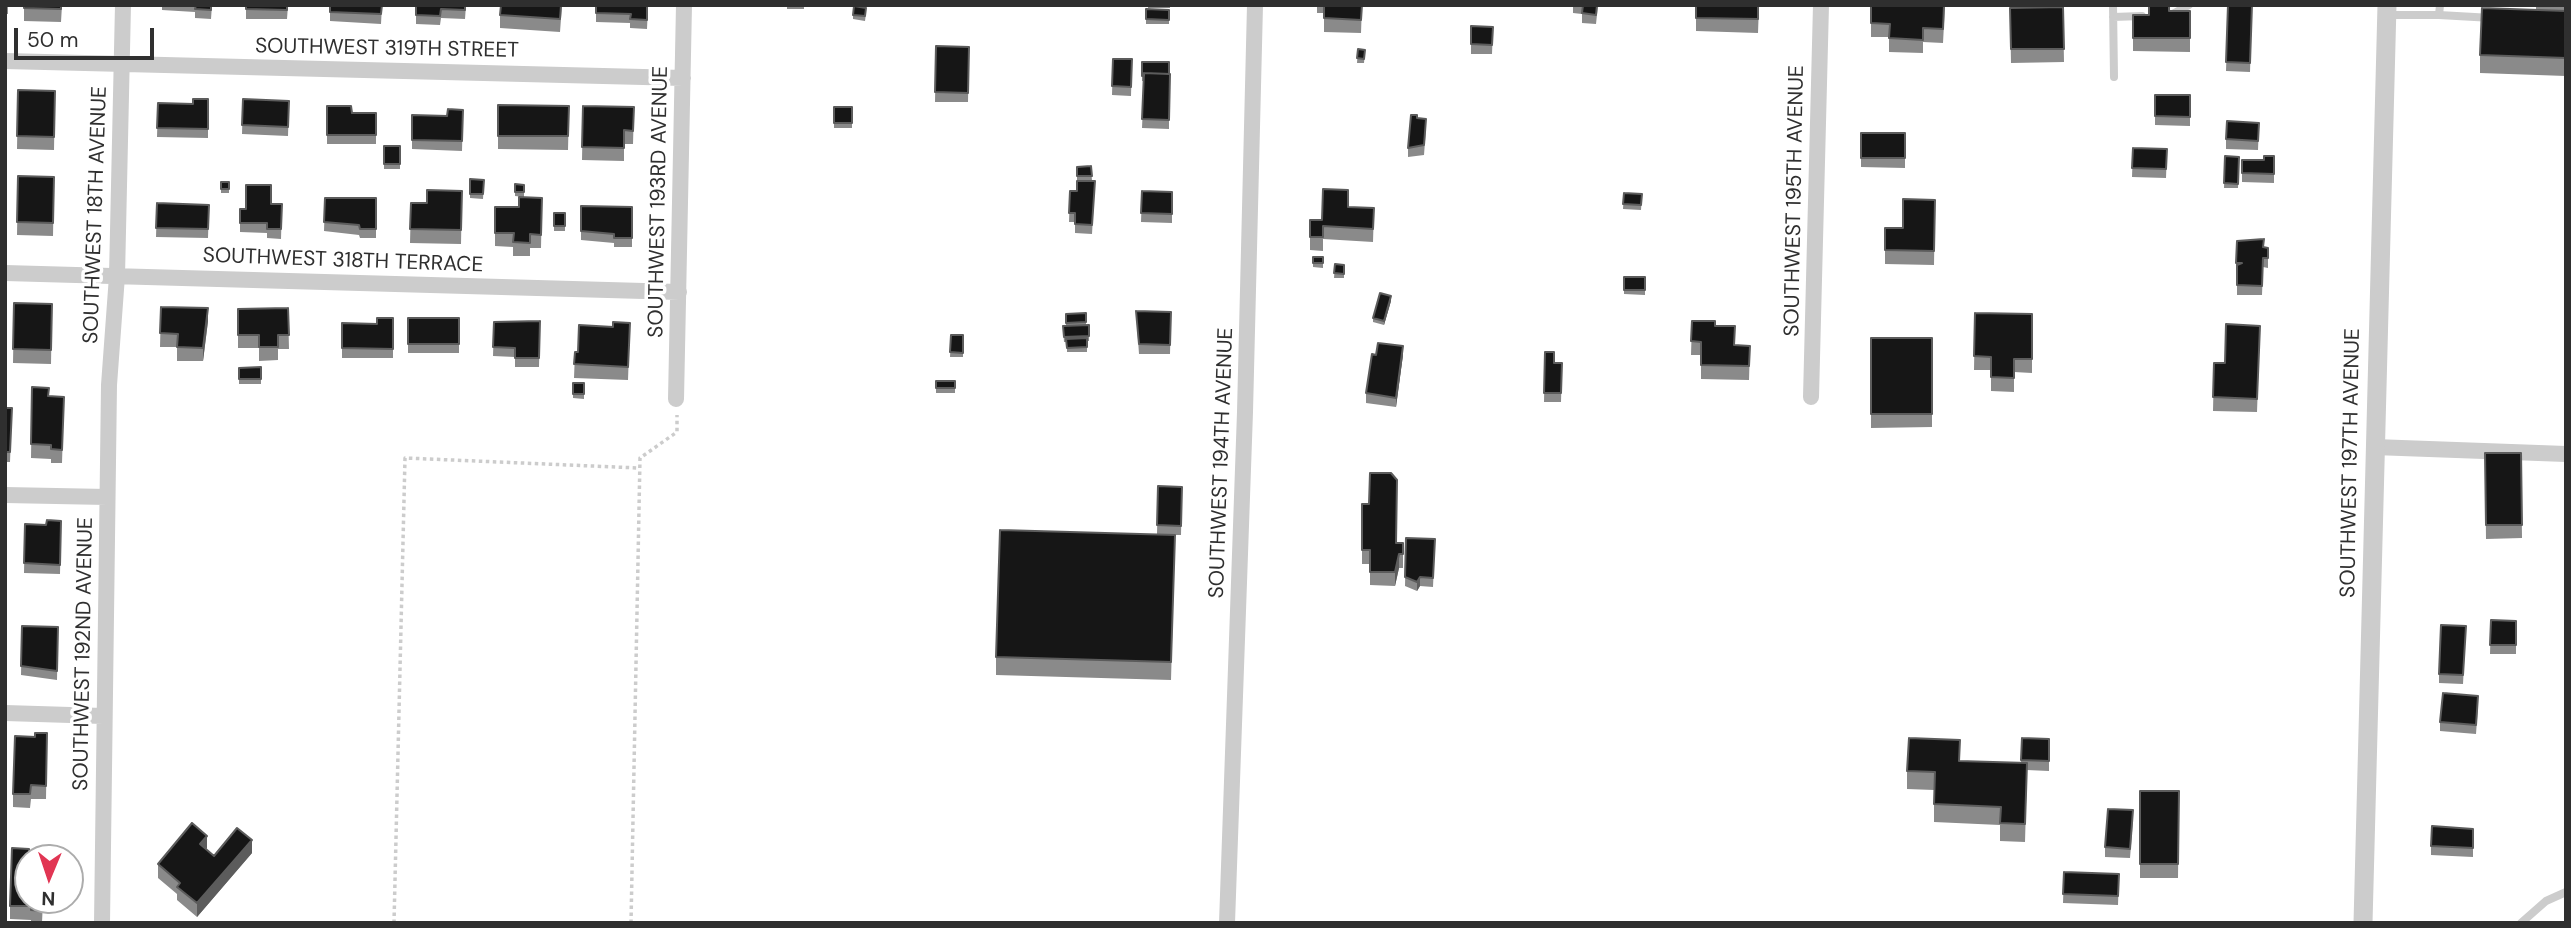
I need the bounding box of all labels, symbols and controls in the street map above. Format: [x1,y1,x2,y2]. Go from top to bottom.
scale bar [18,14,158,58]
text: 50 m [27,26,78,54]
street label: SOUTHWEST 319TH STREET [255,34,519,64]
street label: SOUTHWEST 195TH AVENUE [1780,65,1810,337]
street label: SOUTHWEST 193RD AVENUE [644,66,674,338]
street label: SOUTHWEST 18TH AVENUE [79,86,113,344]
street label: SOUTHWEST 318TH TERRACE [202,244,484,278]
street label: SOUTHWEST 194TH AVENUE [1205,327,1239,599]
street label: SOUTHWEST 197TH AVENUE [2336,328,2366,598]
street label: SOUTHWEST 192ND AVENUE [69,517,99,791]
north arrow [14,844,84,914]
text: N [41,886,56,911]

